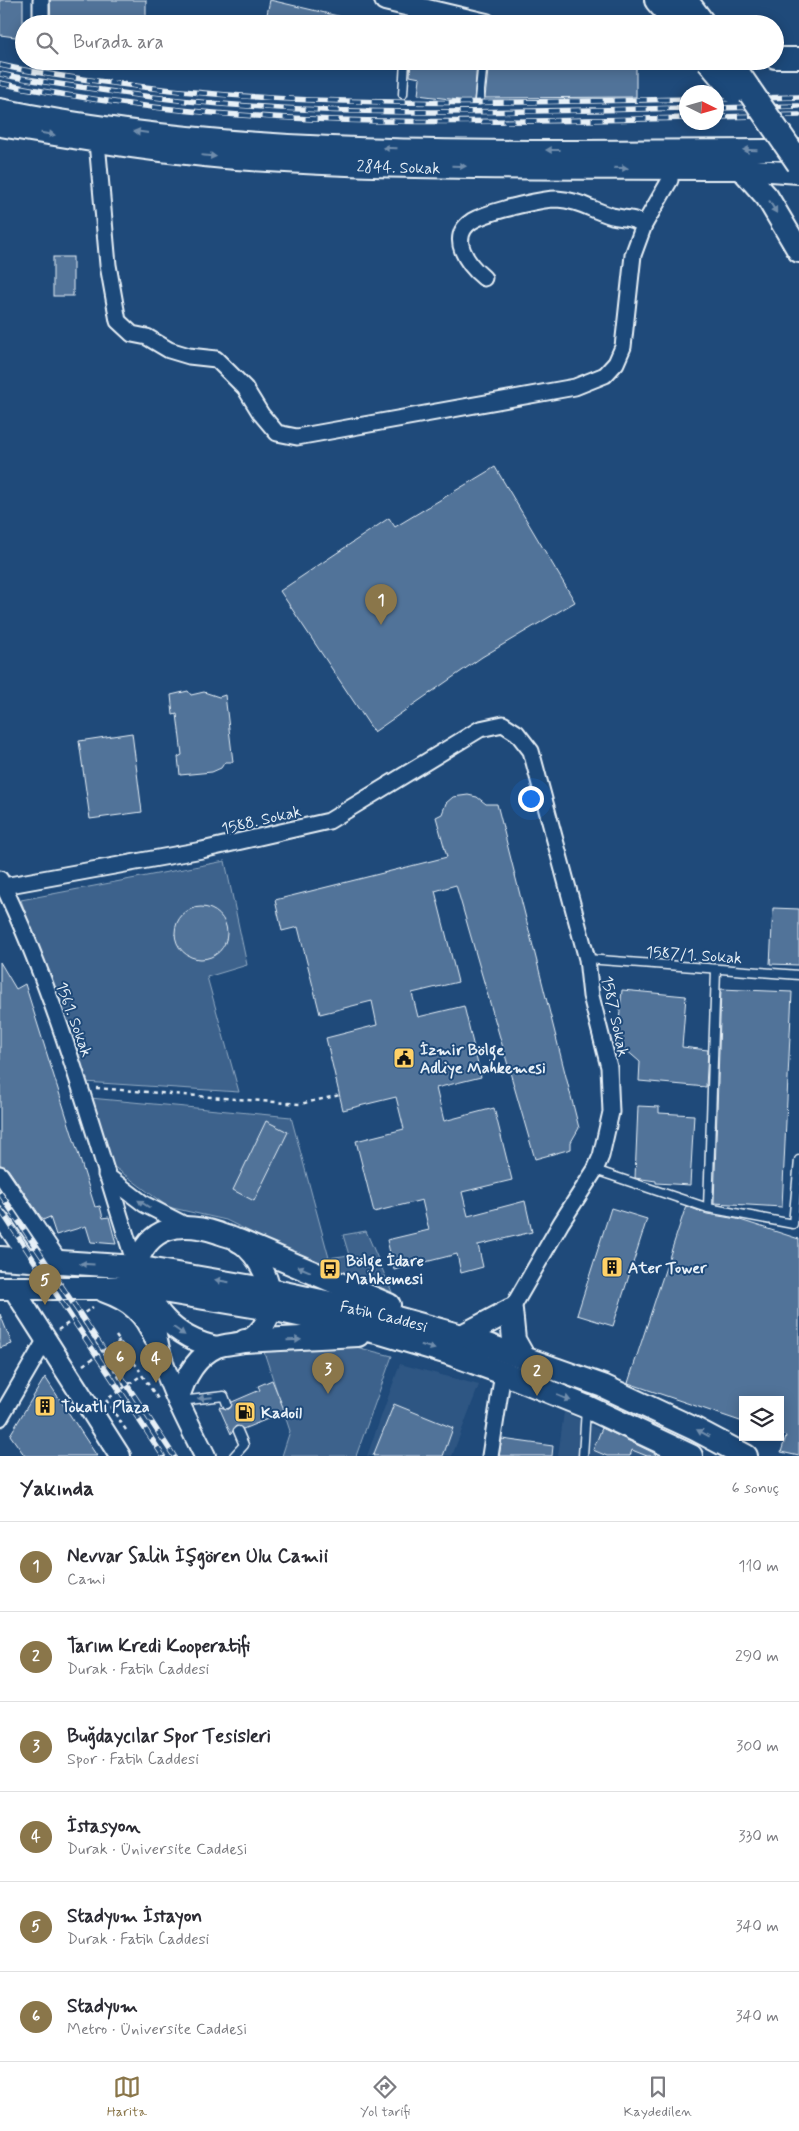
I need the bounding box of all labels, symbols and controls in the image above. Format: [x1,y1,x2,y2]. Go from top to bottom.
search box [15,15,784,70]
icon: search [33,29,61,57]
text: Burada ara [73,30,164,55]
north arrow [679,85,724,130]
one-way arrow [133,128,149,136]
one-way arrow [40,131,56,139]
one-way arrow [382,144,398,152]
one-way arrow [545,146,561,154]
one-way arrow [742,146,758,154]
one-way arrow [201,152,217,160]
street label: 2844. Sokak [356,156,440,180]
one-way arrow [451,162,467,170]
one-way arrow [613,164,629,172]
one-way arrow [768,200,777,213]
pin: 1 [365,584,397,625]
your location [518,786,544,812]
street label: 1588. Sokak [219,801,303,840]
street label: 1587/1. Sokak [645,942,743,969]
street label: 1587. Sokak [596,974,633,1059]
street label: 1561. Sokak [50,979,97,1060]
place label: İzmir Bölge Adliye Mahkemesi [420,1040,546,1079]
public building icon: İzmir Bölge Adliye Mahkemesi [392,1046,416,1070]
one-way arrow [138,1199,151,1208]
place label: Bölge İdare Mahkemesi [346,1251,424,1290]
building icon: Ater Tower [600,1255,624,1279]
bus stop icon: Bölge İdare Mahkemesi [318,1257,342,1281]
place label: Ater Tower [628,1258,707,1279]
one-way arrow [79,1259,95,1267]
pin: 5 [29,1264,61,1305]
one-way arrow [297,1264,311,1272]
one-way arrow [214,1277,230,1285]
street label: Fatih Caddesi [338,1296,430,1338]
one-way arrow [172,1326,186,1336]
one-way arrow [286,1336,302,1344]
pin: 6 [104,1341,136,1382]
pin: 4 [140,1342,172,1383]
one-way arrow [420,1344,435,1351]
pin: 3 [312,1353,344,1394]
pin: 2 [521,1355,553,1396]
building icon: Tokatlı Plaza [33,1394,57,1418]
one-way arrow [197,1394,213,1402]
one-way arrow [557,1395,571,1403]
map controls [739,1396,784,1441]
button: layers [739,1396,784,1441]
place label: Tokatlı Plaza [61,1397,150,1418]
fuel station icon: Kadoil [233,1400,257,1424]
place label: Kadoil [261,1403,302,1424]
one-way arrow [695,1429,710,1437]
text: Yakında [20,1475,94,1503]
text: 6 sonuç [732,1478,779,1499]
text: Nevvar Salih İşgören Ulu Camii [67,1544,328,1569]
text: 1 [32,1556,40,1577]
text: 110 m [738,1556,779,1577]
text: Cami [67,1569,106,1590]
text: Tarım Kredi Kooperatifi [67,1634,250,1659]
text: 2 [32,1646,40,1667]
text: 290 m [735,1646,779,1667]
text: Durak · Fatih Caddesi [67,1659,209,1680]
text: Buğdaycılar Spor Tesisleri [67,1724,271,1749]
text: 3 [32,1736,40,1757]
text: 300 m [736,1736,779,1757]
text: Spor · Fatih Caddesi [67,1749,199,1770]
text: İstasyon [67,1814,140,1839]
text: 4 [31,1826,41,1847]
text: 330 m [738,1826,779,1847]
text: Durak · Üniversite Caddesi [67,1839,248,1860]
text: Stadyum İstayon [67,1904,202,1929]
text: 5 [31,1916,41,1937]
text: 340 m [735,1916,779,1937]
text: Durak · Fatih Caddesi [67,1929,209,1950]
text: Stadyum [67,1994,138,2019]
text: 6 [32,2006,40,2027]
text: 340 m [735,2006,779,2027]
text: Metro · Üniversite Caddesi [67,2019,247,2040]
tab: Harita [107,2073,147,2121]
tab: Yol tarifi [360,2073,410,2121]
tab: Kaydedilen [624,2073,692,2121]

